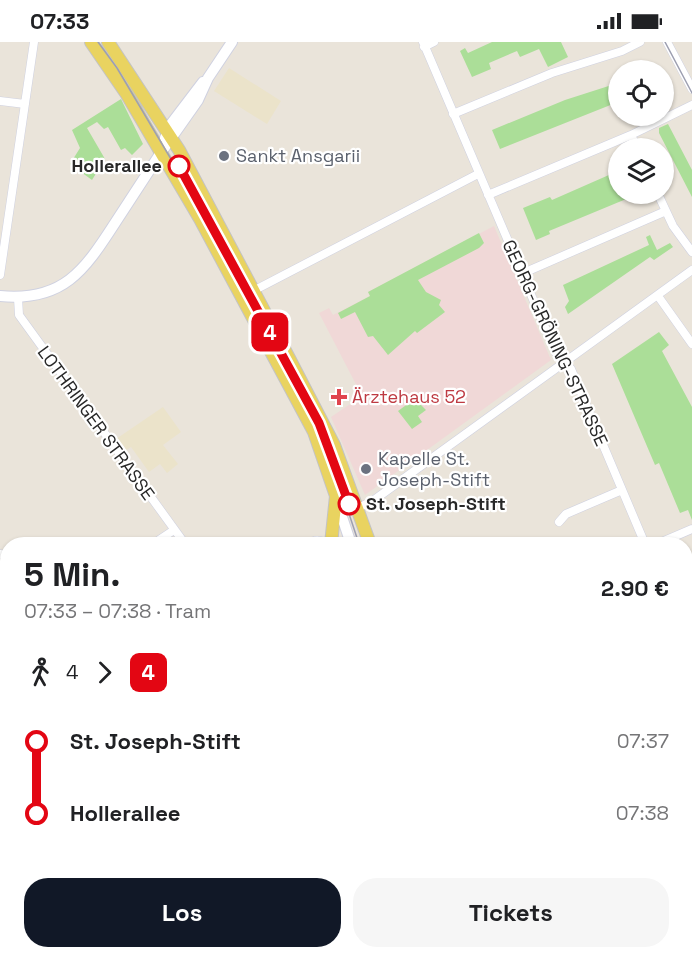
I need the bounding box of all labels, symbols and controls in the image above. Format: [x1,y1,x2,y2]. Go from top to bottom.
text: 07:33 [30,7,89,35]
map controls [608,60,674,204]
button: locate [608,60,674,126]
button: layers [608,138,674,204]
place label: Sankt Ansgarii [236,144,360,167]
marker: Sankt Ansgarii [217,149,231,163]
place label: Hollerallee [72,154,162,177]
marker: Hollerallee [168,155,190,177]
street label: GEORG-GRÖNING-STRASSE [497,236,613,450]
line badge: 4 [250,312,290,352]
text: 4 [263,319,277,346]
street label: LOTHRINGER STRASSE [33,341,160,504]
place label: Ärztehaus 52 [352,385,466,408]
marker: Ärztehaus 52 [330,388,348,406]
place label: Kapelle St. Joseph-Stift [378,447,490,491]
marker: Kapelle St. Joseph-Stift [359,462,373,476]
place label: St. Joseph-Stift [366,492,506,515]
marker: St. Joseph-Stift [338,493,360,515]
text: 5 Min. [24,554,120,596]
text: 2.90 € [601,574,669,602]
text: 07:33 – 07:38 · Tram [24,598,211,624]
icon: walk [24,656,57,689]
icon: forward [88,656,121,689]
text: 4 [66,659,79,685]
text: 4 [142,659,155,686]
text: St. Joseph-Stift [70,727,241,755]
text: 07:37 [617,728,669,754]
text: Hollerallee [70,799,181,827]
text: 07:38 [616,800,669,826]
button: Los [24,878,341,947]
button: Tickets [353,878,669,947]

